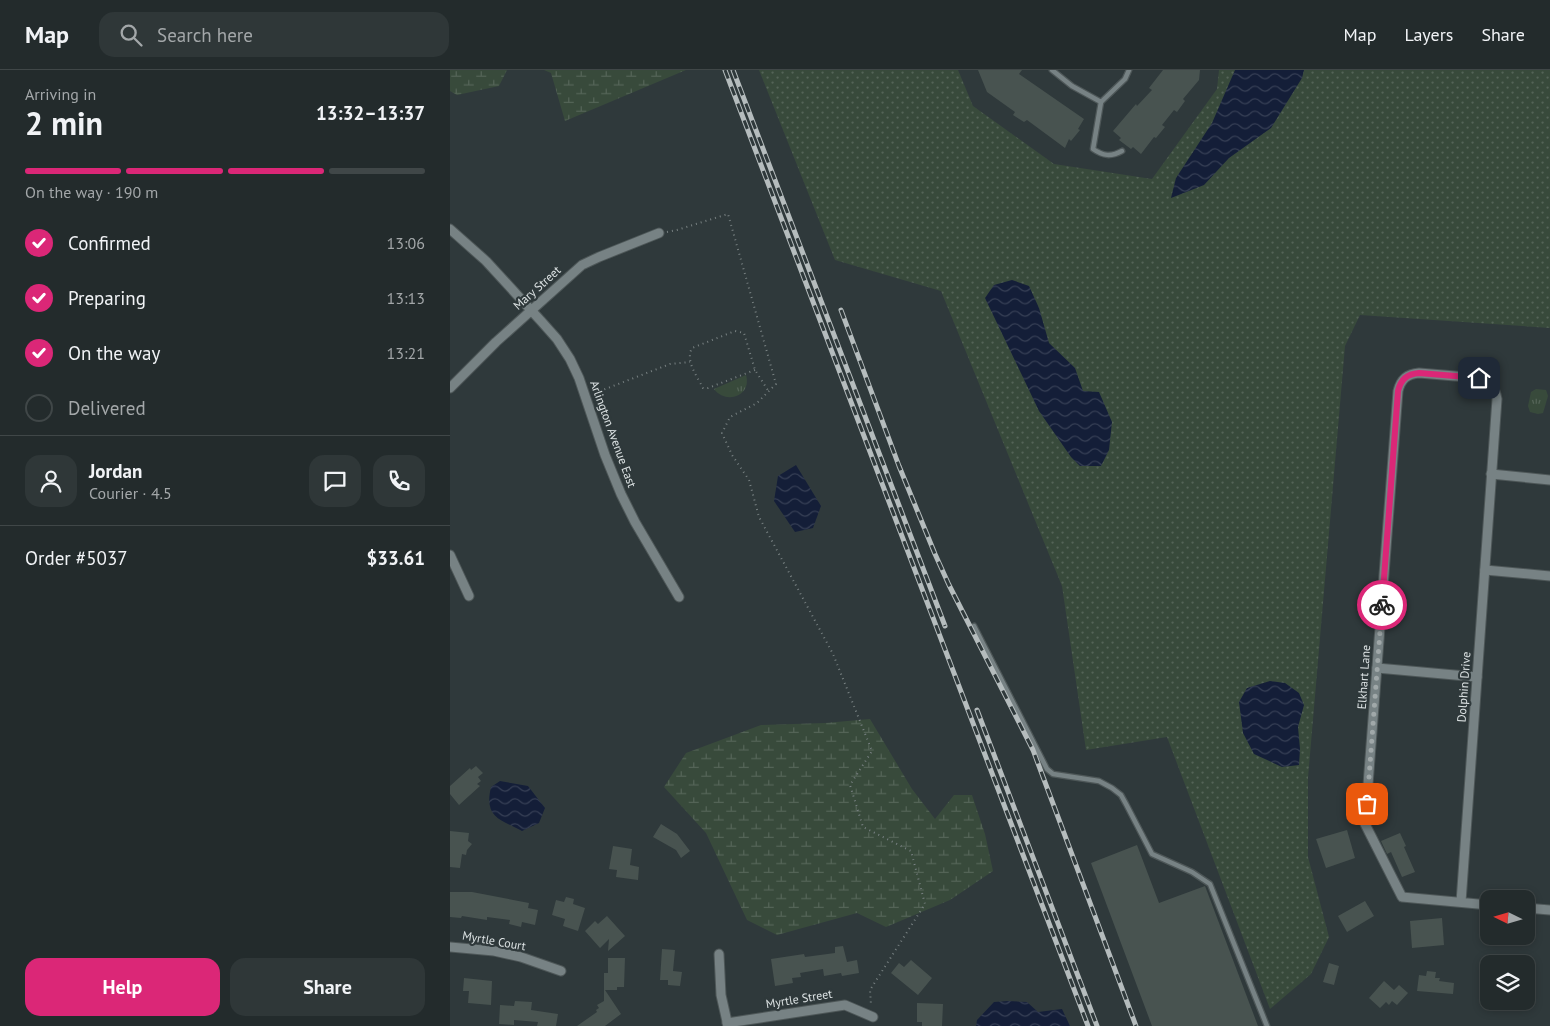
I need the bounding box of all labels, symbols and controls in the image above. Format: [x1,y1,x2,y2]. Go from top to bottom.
search box [99,12,449,57]
text: Map [25,19,69,50]
icon: search [117,21,145,49]
text: Search here [157,23,253,47]
text: Map [1344,23,1376,46]
text: Layers [1404,23,1453,46]
text: Share [1481,23,1525,46]
text: Arriving in [25,84,96,104]
text: 13:32–13:37 [316,101,425,125]
text: 2 min [25,102,103,144]
text: On the way · 190 m [25,182,158,202]
icon: check [25,229,53,257]
text: Confirmed [68,231,151,255]
text: 13:06 [387,233,425,253]
street label: Mary Street [510,262,563,313]
icon: check [25,284,53,312]
text: Preparing [68,286,146,310]
text: 13:13 [387,288,425,308]
icon: check [25,339,53,367]
text: On the way [68,341,160,365]
text: 13:21 [387,343,425,363]
pin [1458,357,1500,399]
icon: home [1465,364,1493,392]
street label: Arlington Avenue East [587,378,640,489]
text: Delivered [68,396,146,420]
button: person [25,455,77,507]
button: chat [309,455,361,507]
button: phone [373,455,425,507]
text: Jordan [89,459,142,483]
text: Courier · 4.5 [89,483,172,503]
text: Order #5037 [25,546,128,570]
text: $33.61 [366,546,425,570]
courier [1357,580,1407,630]
icon: bike [1368,591,1396,619]
street label: Elkhart Lane [1354,644,1373,710]
street label: Dolphin Drive [1454,651,1473,723]
pin [1346,783,1388,825]
icon: bag [1353,790,1381,818]
north arrow [1480,890,1535,945]
map controls [1480,890,1535,1010]
street label: Myrtle Court [461,928,527,953]
button: layers [1480,955,1535,1010]
button: Help [25,958,220,1016]
button: Share [230,958,425,1016]
street label: Myrtle Street [765,986,833,1011]

